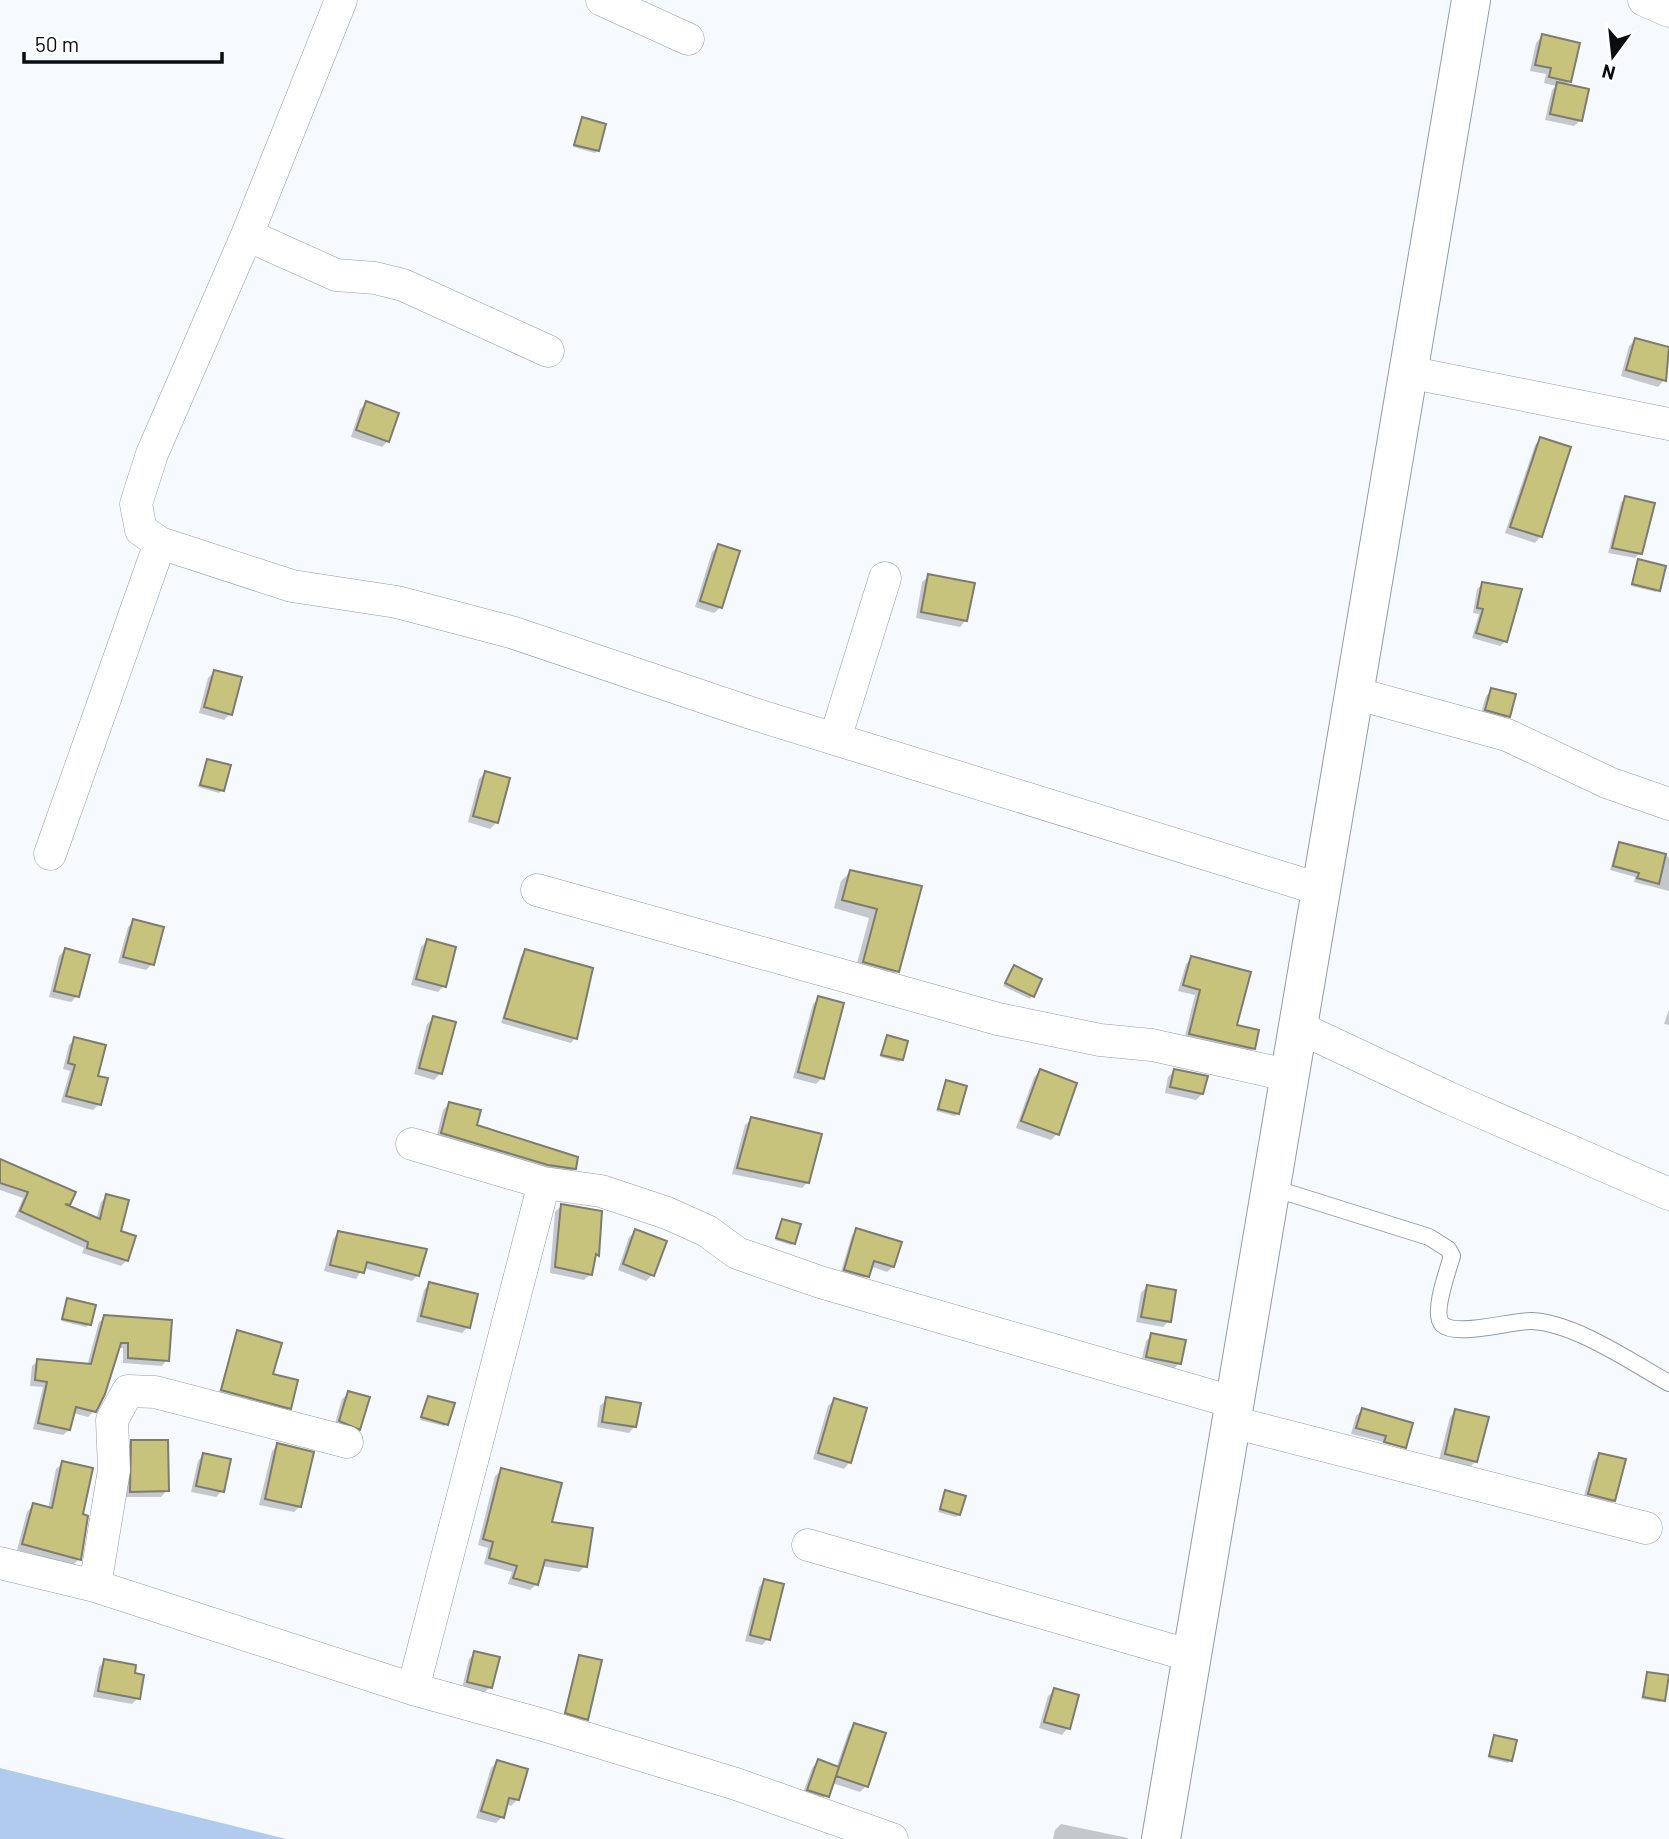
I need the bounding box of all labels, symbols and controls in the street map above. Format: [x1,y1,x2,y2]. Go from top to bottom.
scale bar [24,21,222,65]
north arrow [1578,21,1648,91]
text: 50 m [35,31,79,56]
text: N [1599,60,1618,86]

